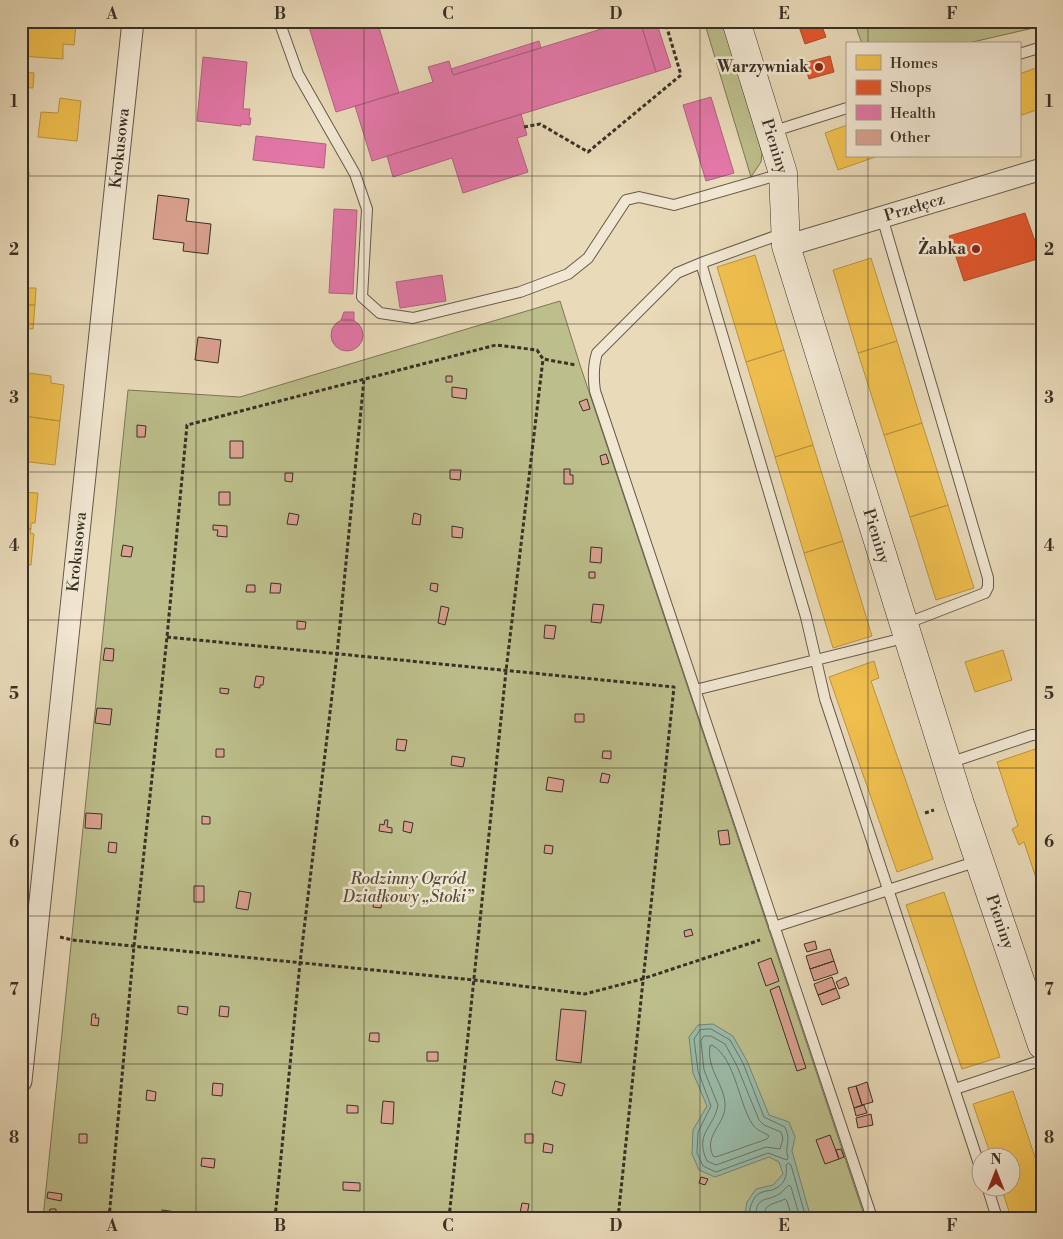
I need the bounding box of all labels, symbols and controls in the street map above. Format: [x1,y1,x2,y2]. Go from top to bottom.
text: A [105,4,118,24]
text: B [274,4,286,24]
text: C [442,4,454,24]
text: D [610,4,623,24]
text: E [778,4,790,24]
text: F [946,4,958,24]
legend [846,42,1020,158]
text: Homes [890,54,938,73]
place label: Warzywniak [716,57,810,77]
marker: Warzywniak [813,61,825,73]
text: Shops [890,78,931,97]
text: 1 [10,92,18,112]
text: 1 [1045,92,1053,112]
text: Health [890,104,936,123]
street label: Krokusowa [105,106,134,189]
street label: Pieniny [757,116,793,176]
text: Other [890,128,931,147]
street label: Przełęcz [882,189,947,226]
place label: Żabka [919,237,966,259]
text: 2 [9,240,19,260]
text: 2 [1044,240,1054,260]
marker: Żabka [970,243,982,255]
text: 3 [9,388,19,408]
text: 3 [1044,388,1054,408]
street label: Pieniny [859,506,894,566]
street label: Krokusowa [63,510,91,593]
text: 4 [9,536,20,556]
text: 4 [1044,536,1055,556]
text: 5 [9,684,19,704]
text: 5 [1044,684,1054,704]
text: 6 [9,832,19,852]
text: 6 [1044,832,1054,852]
park label: Rodzinny Ogród Działkowy „Stoki” [342,869,475,907]
street label: Pieniny [982,892,1019,952]
text: 7 [9,980,19,1000]
text: 7 [1044,980,1054,1000]
text: 8 [9,1128,19,1148]
text: 8 [1044,1128,1054,1148]
north arrow [970,1146,1020,1196]
text: N [990,1151,1002,1169]
text: A [105,1216,118,1236]
text: B [274,1216,286,1236]
text: C [442,1216,454,1236]
text: D [610,1216,623,1236]
text: E [778,1216,790,1236]
text: F [946,1216,958,1236]

